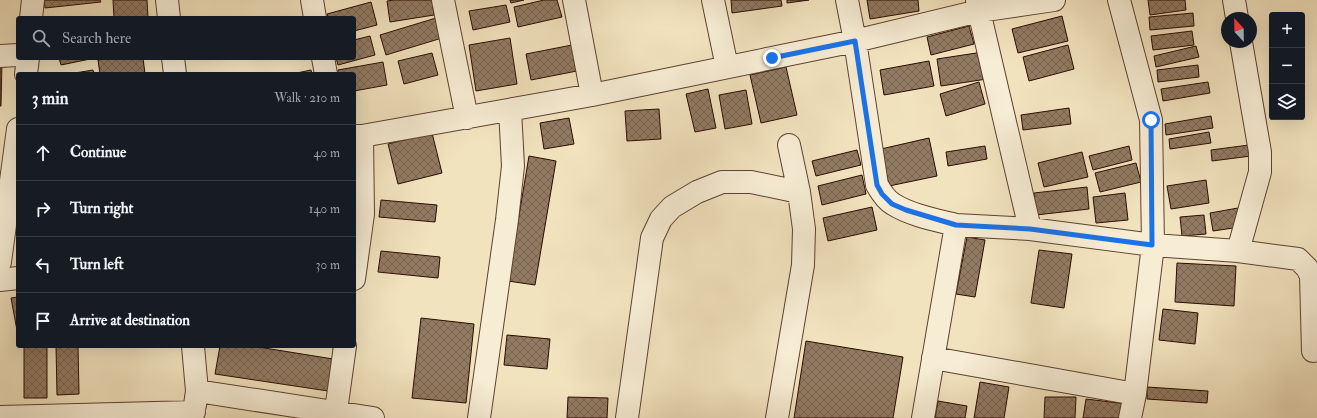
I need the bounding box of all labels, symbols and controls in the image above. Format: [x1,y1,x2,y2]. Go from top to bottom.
north arrow [1221,12,1257,48]
map controls [1269,12,1305,120]
button: + [1269,12,1305,48]
search box [16,16,356,60]
icon: search [30,27,52,49]
text: Search here [62,29,131,48]
button: − [1269,48,1305,84]
route end [763,49,781,67]
button: layers [1269,84,1305,120]
text: 3 min [32,88,69,109]
text: Walk · 210 m [274,90,340,106]
route start [1142,111,1160,129]
icon: ahead [32,142,54,164]
text: Continue [70,143,126,162]
text: 40 m [314,145,340,161]
icon: right [32,198,54,220]
text: Turn right [70,199,133,218]
text: 140 m [309,201,340,217]
icon: left [32,254,54,276]
text: Turn left [70,255,124,274]
text: 30 m [316,257,340,273]
icon: arrive [32,310,54,332]
text: Arrive at destination [70,311,190,330]

